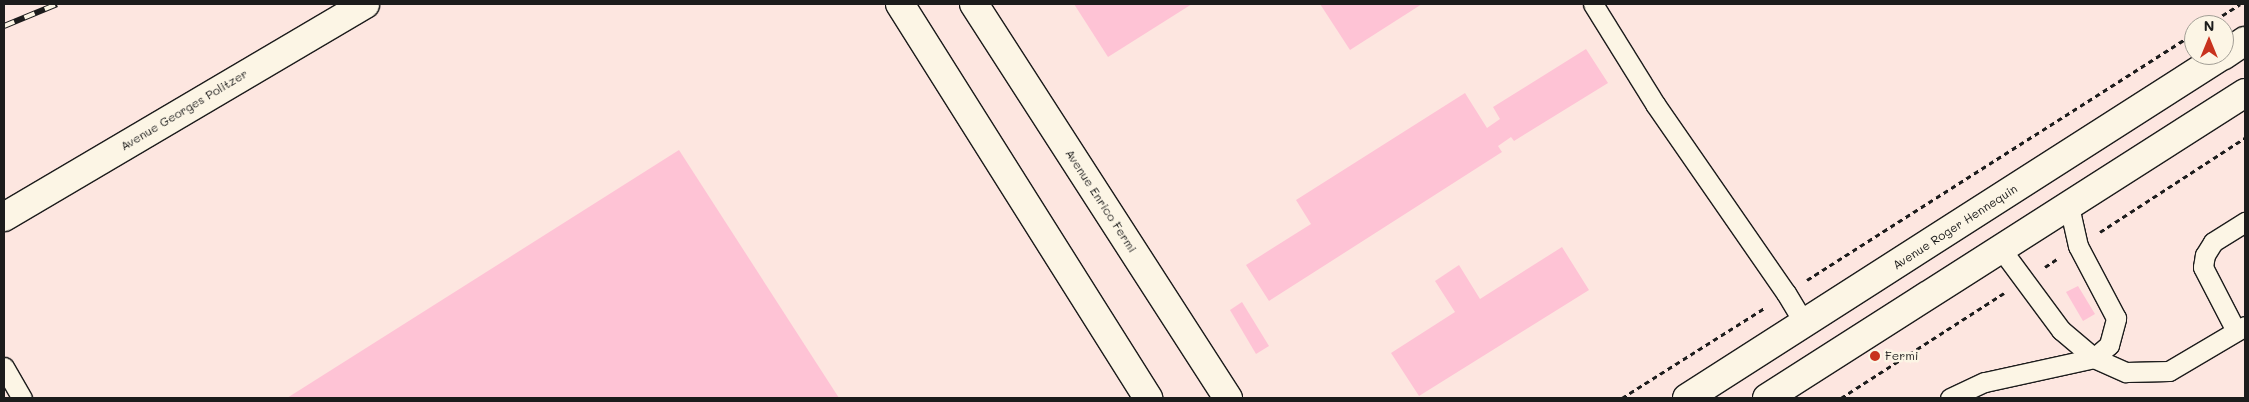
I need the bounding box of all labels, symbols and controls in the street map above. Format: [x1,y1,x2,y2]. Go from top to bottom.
north arrow [2184,15,2234,65]
text: N [2204,16,2214,35]
street label: Avenue Georges Politzer [118,66,250,154]
street label: Avenue Enrico Fermi [1062,147,1140,255]
street label: Avenue Roger Hennequin [1890,181,2020,273]
place label: Fermi [1885,349,1918,363]
marker: Fermi [1869,350,1881,362]

